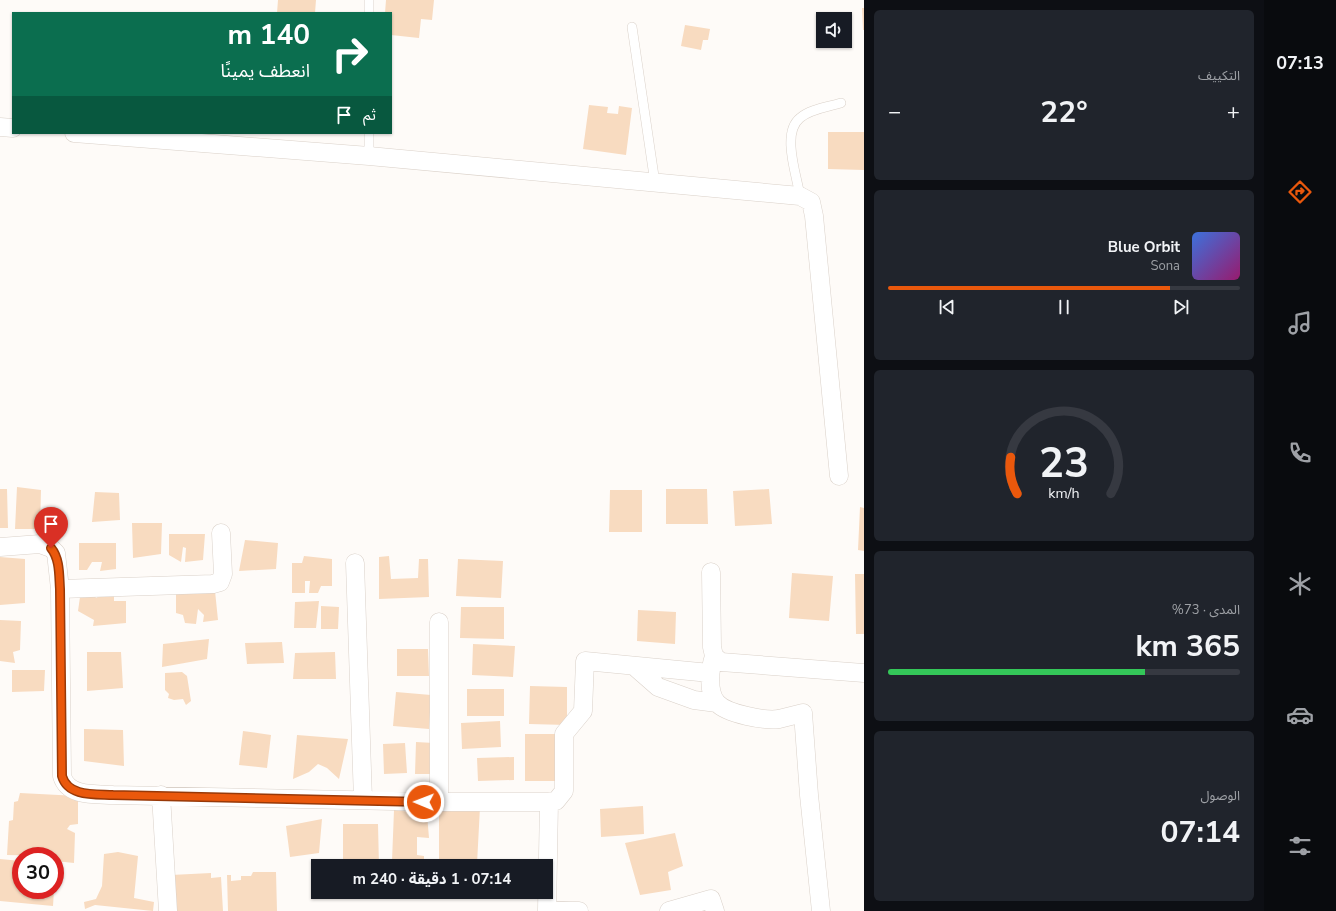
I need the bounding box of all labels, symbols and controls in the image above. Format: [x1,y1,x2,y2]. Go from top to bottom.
map controls [816,12,852,48]
button: sound [816,12,852,48]
text: 140 m [227,16,310,54]
icon: right [324,28,376,80]
text: 07:13 [1276,51,1324,75]
text: انعطف يمينًا [220,59,310,83]
text: التكييف [1198,67,1240,85]
text: 22° [1040,92,1088,133]
text: − [888,97,901,127]
text: + [1227,97,1240,127]
icon: arrive [333,104,355,126]
text: ثم [363,105,376,125]
icon: directions [1286,178,1314,206]
text: Blue Orbit [1108,237,1180,257]
text: Sona [1151,257,1180,275]
icon: previous [936,296,958,318]
icon: pause [1053,296,1075,318]
icon: next [1170,296,1192,318]
icon: music [1286,309,1314,337]
text: 23 [1039,434,1089,491]
icon: phone [1286,439,1314,467]
text: km/h [1048,483,1080,502]
pin [34,507,68,548]
icon: arrive [40,513,62,535]
icon: climate [1286,570,1314,598]
text: المدى · 73% [1172,601,1240,619]
text: 365 km [1136,626,1240,667]
icon: car [1286,701,1314,729]
position arrow [403,781,445,823]
text: الوصول [1200,787,1240,805]
text: 07:14 [1161,812,1240,853]
icon: filters [1286,832,1314,860]
speed limit sign: 30 [12,847,64,899]
text: 07:14 · 1 دقيقة · 240 m [353,869,511,889]

